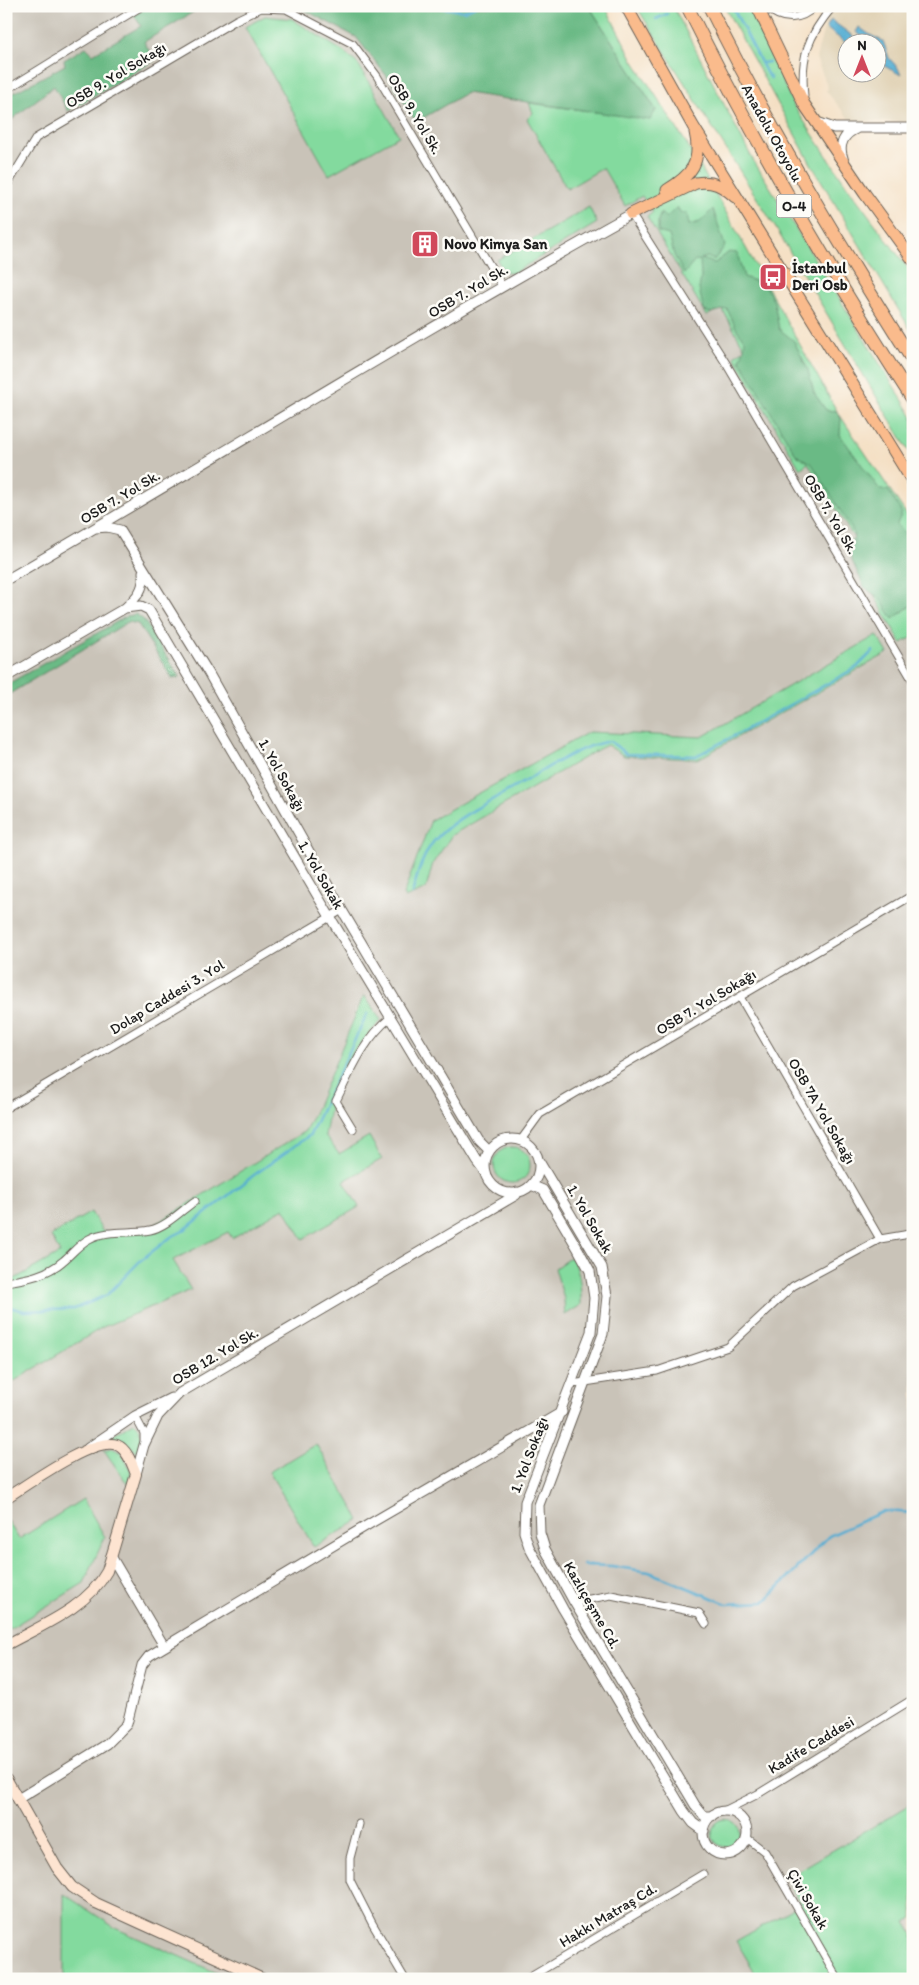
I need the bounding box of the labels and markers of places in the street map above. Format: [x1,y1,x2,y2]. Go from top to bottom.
building icon: Novo Kimya San [410,229,440,259]
place label: Novo Kimya San [444,235,548,254]
place label: İstanbul Deri Osb [792,259,848,294]
bus stop icon: İstanbul Deri Osb [758,262,788,292]

